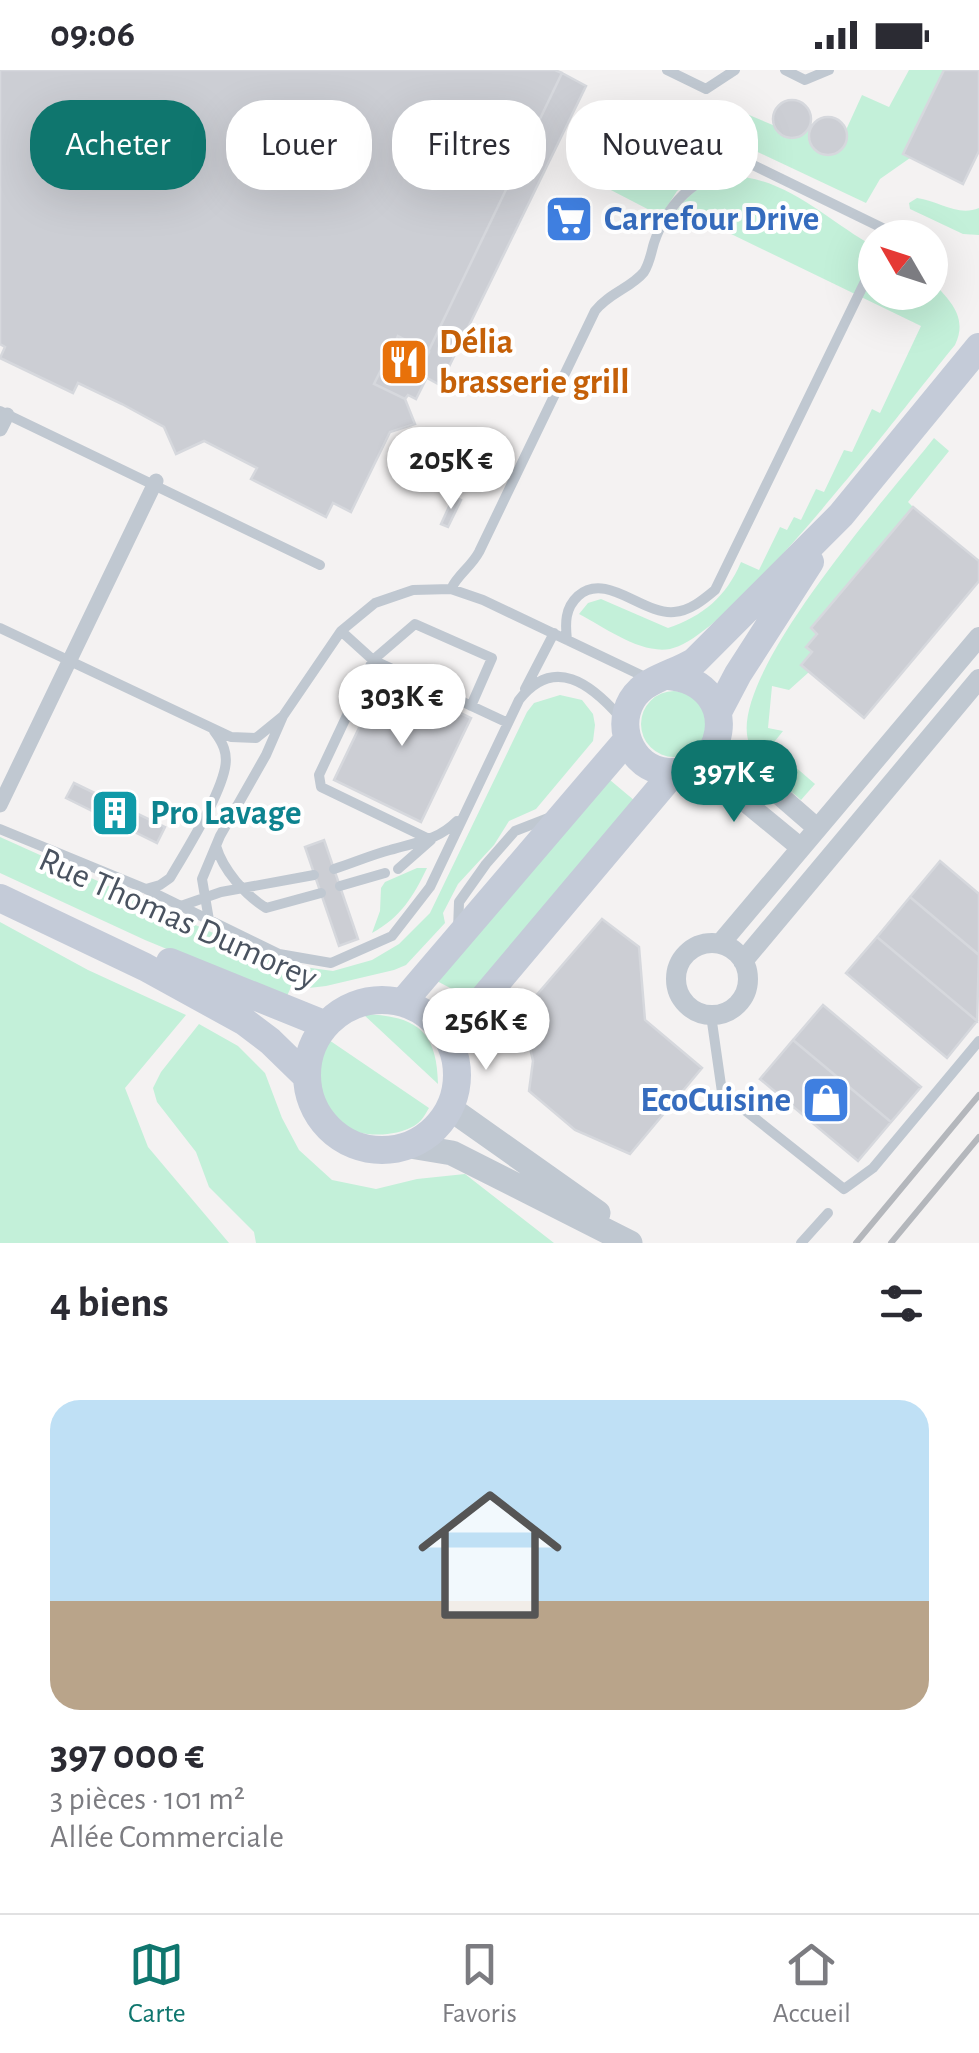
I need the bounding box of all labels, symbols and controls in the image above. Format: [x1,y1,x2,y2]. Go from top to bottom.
text: 09:06 [50,16,135,54]
chip: Acheter [30,100,206,190]
chip: Louer [226,100,372,190]
chip: Filtres [392,100,546,190]
chip: Nouveau [566,100,758,190]
supermarket icon: Carrefour Drive [543,193,595,245]
place label: Carrefour Drive [604,202,819,237]
north arrow [858,220,948,310]
map controls [858,220,948,310]
place label: Délia brasserie grill [439,325,630,400]
restaurant icon: Délia brasserie grill [378,336,430,388]
pin: 205K € [370,427,532,512]
text: 205K € [409,443,493,475]
pin: 303K € [321,664,483,749]
text: 303K € [361,680,443,712]
pin: 397K € [653,740,815,825]
text: 397K € [693,756,775,788]
building icon: Pro Lavage [89,787,141,839]
place label: Pro Lavage [150,796,301,831]
street label: Rue Thomas Dumorey [34,842,322,996]
pin: 256K € [405,988,567,1073]
text: 256K € [445,1004,527,1036]
shop icon: EcoCuisine [800,1074,852,1126]
place label: EcoCuisine [640,1083,791,1118]
icon: filters [874,1276,929,1331]
text: 4 biens [50,1282,169,1324]
icon: home [400,1465,580,1645]
text: 397 000 € [50,1734,204,1776]
text: 3 pièces · 101 m² [50,1783,245,1815]
text: Allée Commerciale [50,1821,284,1853]
tab: Carte [128,1937,186,2031]
tab: Favoris [442,1937,517,2031]
tab: Accueil [773,1937,851,2031]

